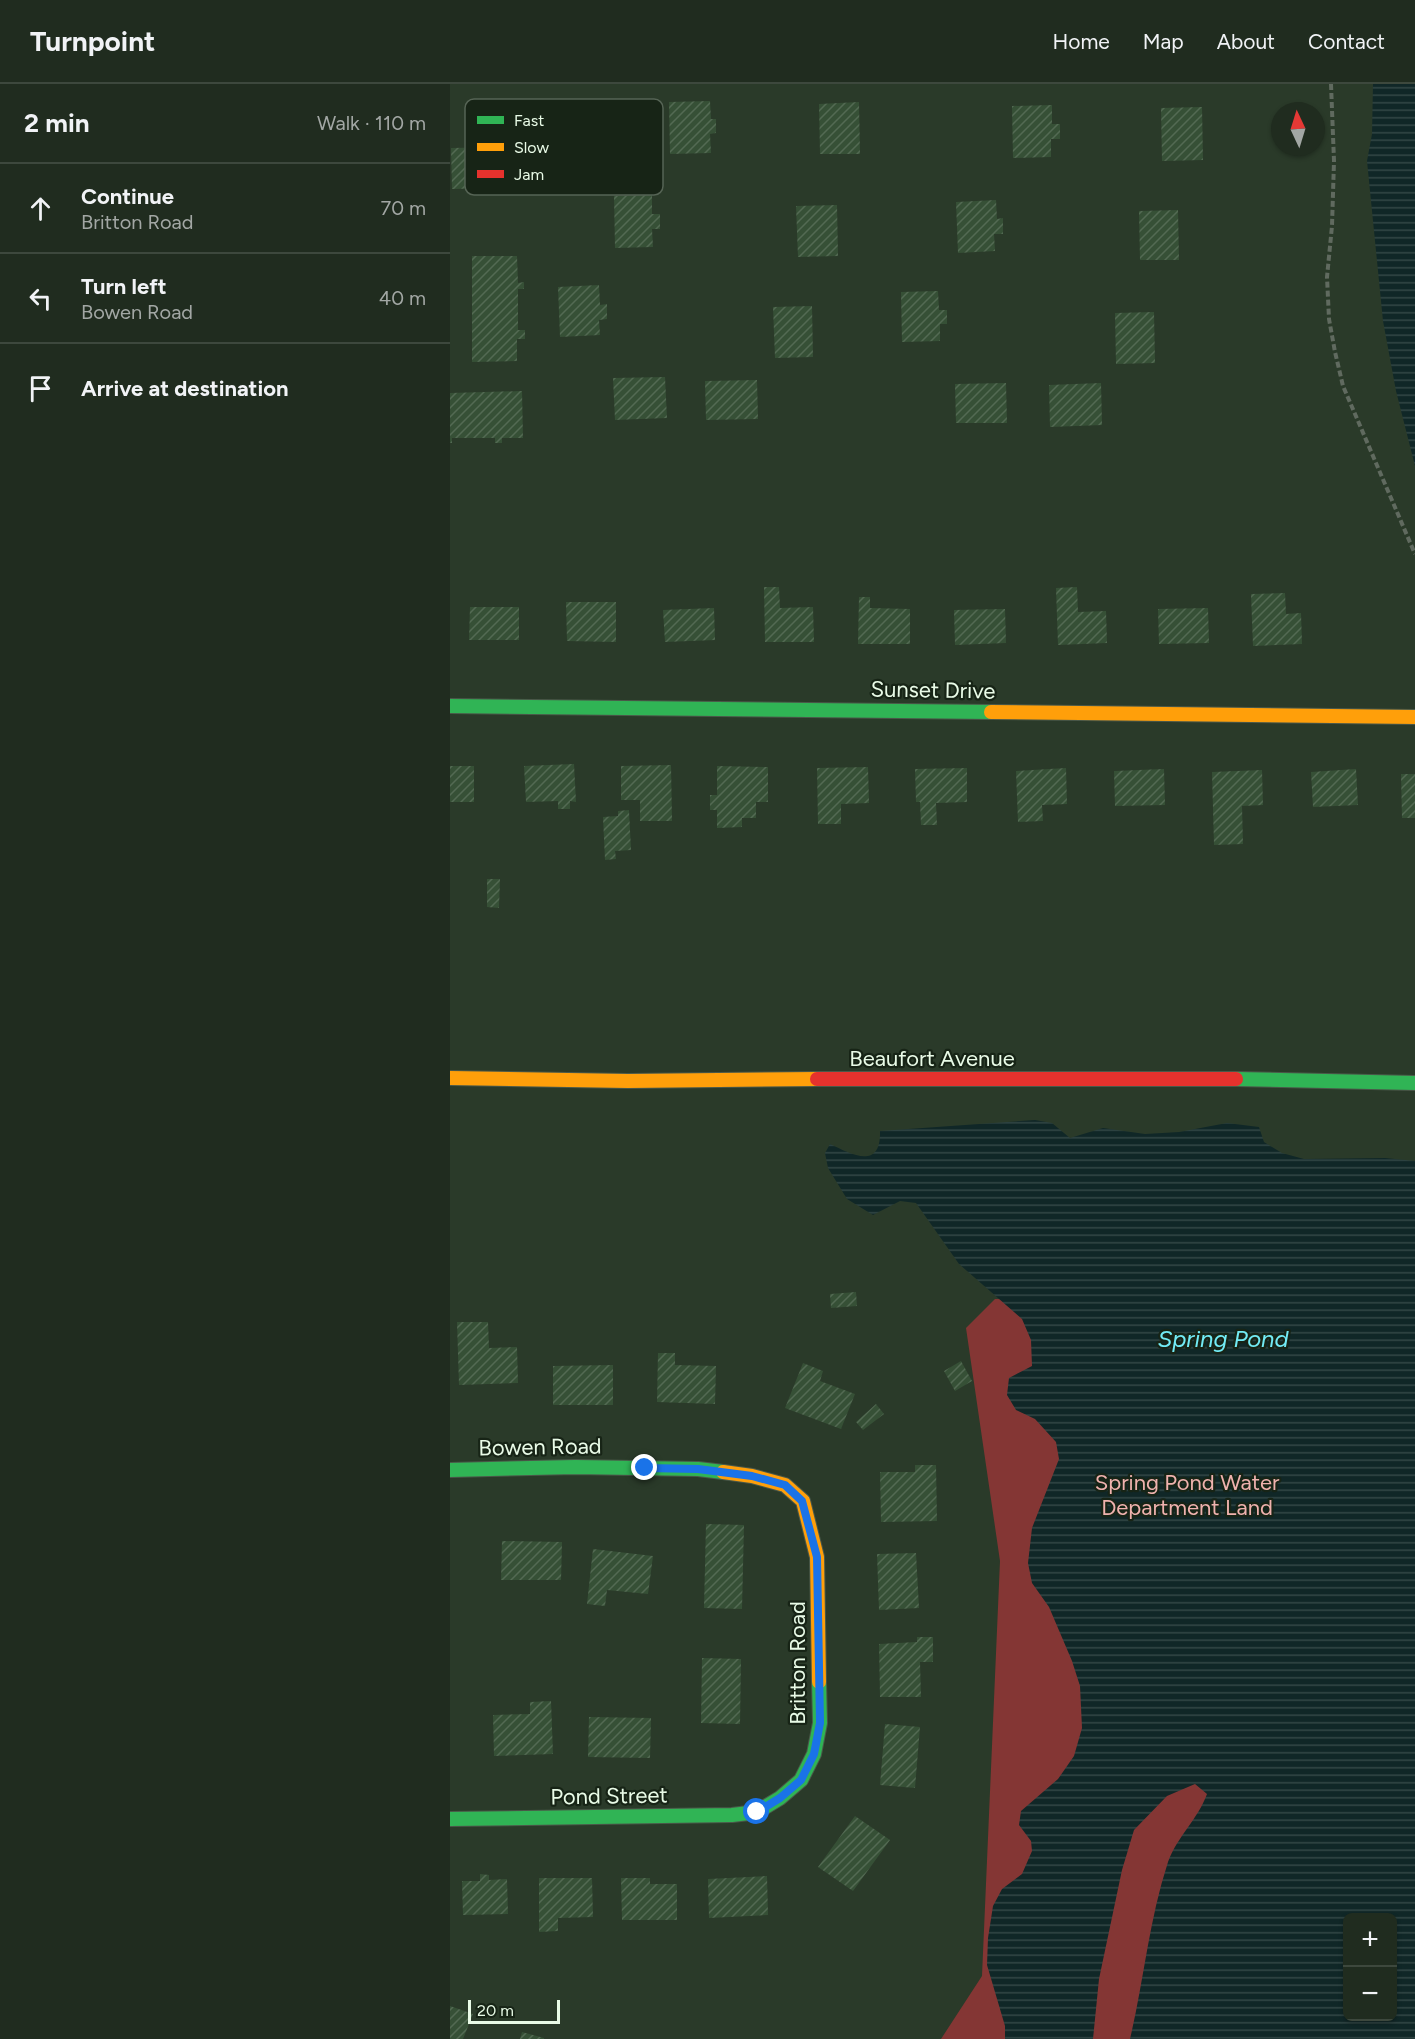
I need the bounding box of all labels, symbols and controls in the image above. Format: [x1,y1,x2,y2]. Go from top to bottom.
text: Turnpoint [30,24,155,58]
text: Home [1053,29,1110,54]
text: Map [1143,29,1184,54]
text: About [1217,29,1275,54]
text: Contact [1308,29,1385,54]
legend [465,99,663,195]
north arrow [1271,102,1325,156]
text: 2 min [24,107,90,139]
text: Walk · 110 m [317,111,426,135]
text: Fast [514,111,544,130]
text: Slow [514,138,549,157]
text: Jam [514,165,544,184]
text: Continue [81,183,174,210]
icon: ahead [24,192,57,225]
text: 70 m [380,196,426,220]
text: Britton Road [81,210,193,234]
text: Turn left [81,273,167,300]
icon: left [24,282,57,315]
text: 40 m [379,286,426,310]
text: Bowen Road [81,300,193,324]
icon: arrive [24,372,57,405]
text: Arrive at destination [81,375,289,402]
street label: Sunset Drive [870,675,996,705]
street label: Beaufort Avenue [849,1045,1015,1072]
water label: Spring Pond [1157,1324,1289,1353]
street label: Bowen Road [478,1432,602,1462]
route end [631,1454,657,1480]
park label: Spring Pond Water Department Land [1095,1469,1280,1521]
street label: Britton Road [784,1601,811,1725]
street label: Pond Street [550,1781,668,1811]
route start [743,1798,769,1824]
map controls [1343,1913,1397,2021]
button: + [1343,1913,1397,1967]
button: − [1343,1967,1397,2021]
scale bar [468,1997,560,2024]
text: 20 m [477,2001,514,2020]

